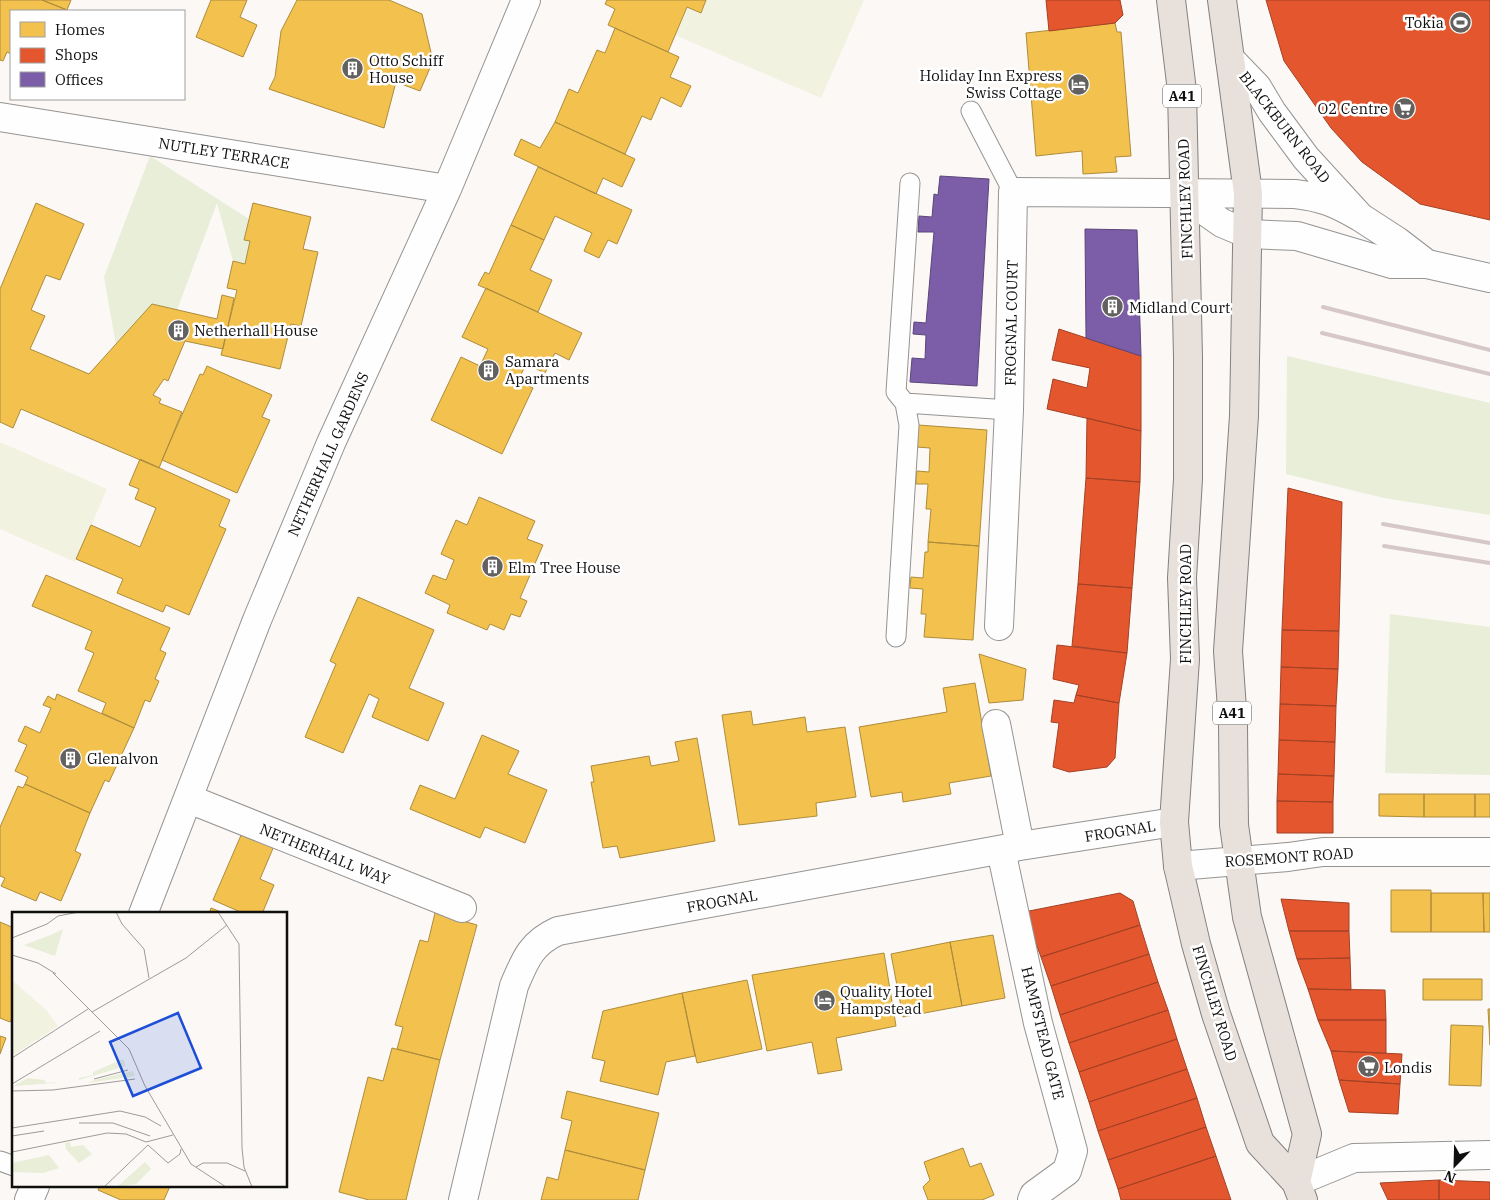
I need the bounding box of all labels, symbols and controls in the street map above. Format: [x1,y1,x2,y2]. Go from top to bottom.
legend [10,10,185,100]
sports icon: Tokia [1448,10,1472,34]
place label: Tokia [1405,13,1444,32]
text: Homes [55,20,105,39]
text: Shops [55,45,98,64]
place label: Otto Schiff House [369,51,444,87]
building icon: Otto Schiff House [341,57,365,81]
place label: Holiday Inn Express Swiss Cottage [920,66,1062,102]
street label: BLACKBURN ROAD [1235,67,1335,187]
text: Offices [55,70,103,89]
hotel icon: Holiday Inn Express Swiss Cottage [1066,72,1090,96]
road number: A41 [1163,84,1201,108]
supermarket icon: O2 Centre [1392,96,1416,120]
place label: O2 Centre [1318,99,1388,118]
street label: NUTLEY TERRACE [157,133,291,173]
street label: FINCHLEY ROAD [1173,139,1197,259]
street label: FROGNAL COURT [1000,260,1022,386]
building icon: Midland Court [1101,295,1125,319]
place label: Midland Court [1129,298,1230,317]
building icon: Netherhall House [166,318,190,342]
place label: Netherhall House [194,321,318,340]
place label: Samara Apartments [505,352,589,388]
building icon: Samara Apartments [477,358,501,382]
street label: NETHERHALL GARDENS [283,369,373,539]
street label: FINCHLEY ROAD [1176,544,1195,664]
building icon: Elm Tree House [480,555,504,579]
place label: Elm Tree House [508,558,621,577]
road number: A41 [1213,701,1251,724]
building icon: Glenalvon [59,746,83,770]
place label: Glenalvon [87,749,159,768]
street label: FROGNAL [1083,816,1157,846]
street label: NETHERHALL WAY [257,819,393,889]
street label: ROSEMONT ROAD [1224,843,1354,871]
street label: FROGNAL [685,885,759,917]
inset map [12,912,288,1188]
street label: FINCHLEY ROAD [1188,943,1242,1063]
street label: HAMPSTEAD GATE [1017,964,1069,1102]
place label: Quality Hotel Hampstead [840,982,932,1018]
hotel icon: Quality Hotel Hampstead [812,988,836,1012]
supermarket icon: Londis [1356,1055,1380,1079]
place label: Londis [1384,1058,1432,1077]
north arrow [1430,1140,1480,1190]
text: N [1441,1167,1459,1187]

